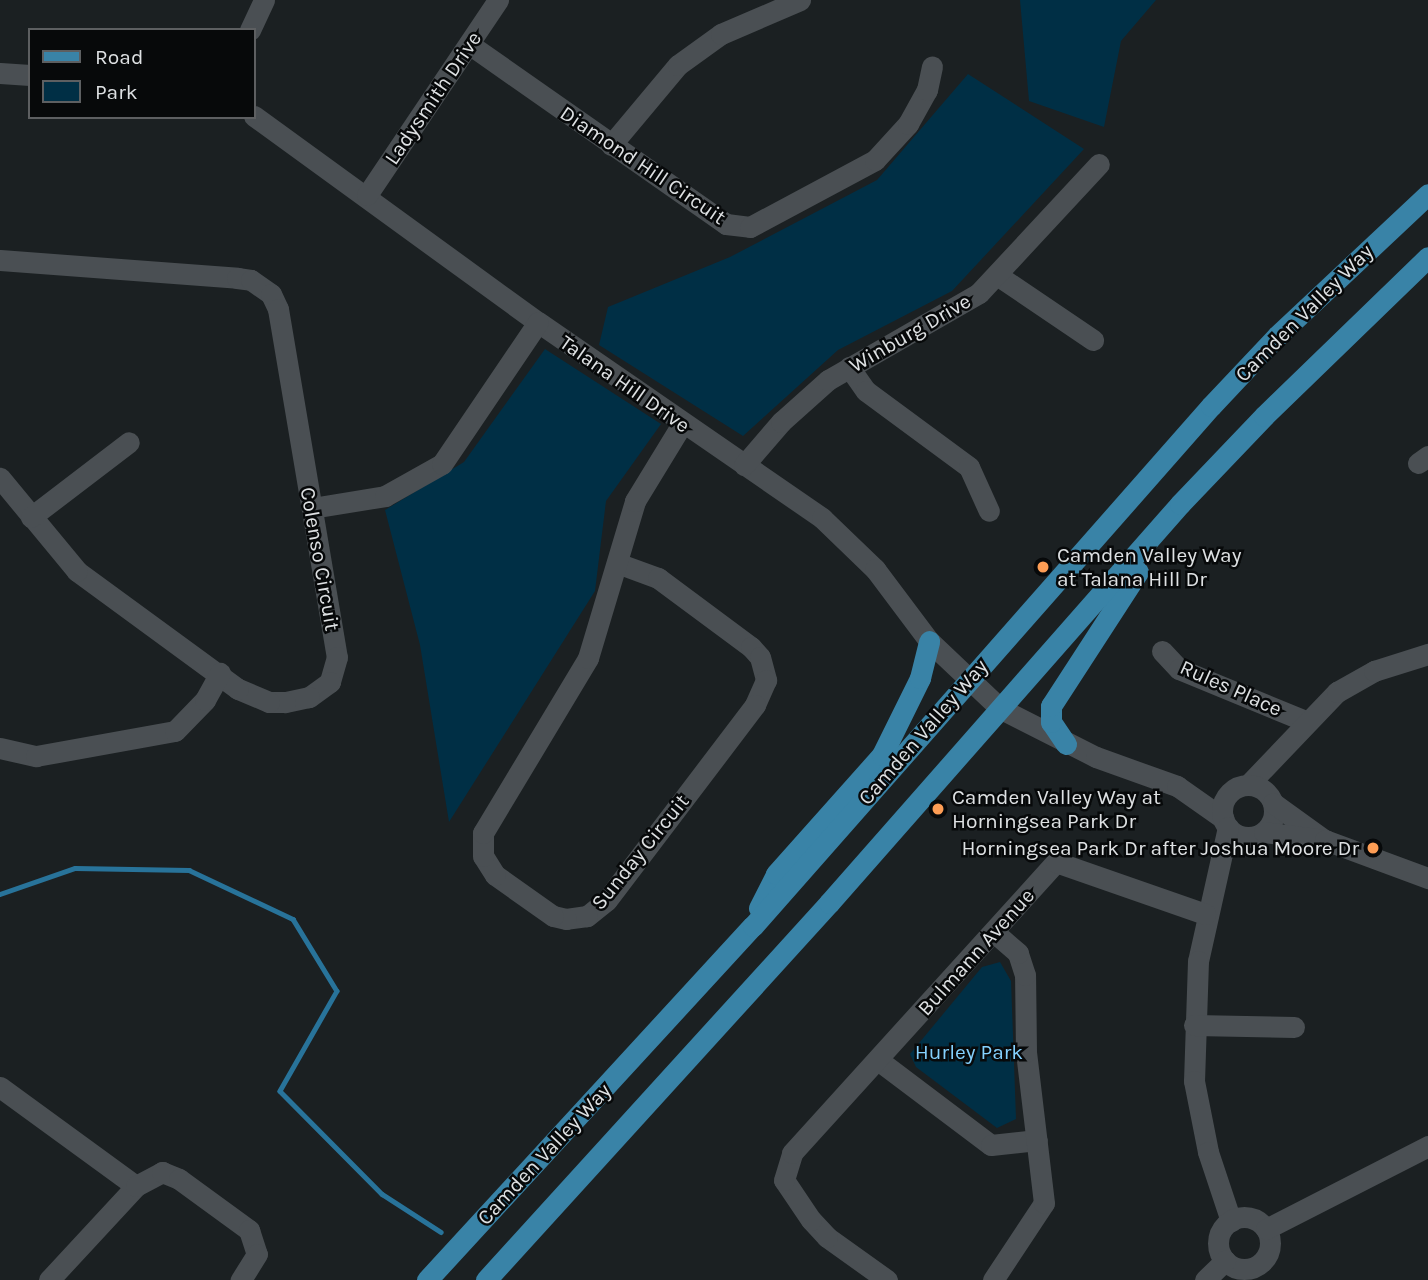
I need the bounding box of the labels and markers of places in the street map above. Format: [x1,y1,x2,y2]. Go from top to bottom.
place label: Camden Valley Way at Talana Hill Dr [1057,542,1241,592]
marker: Camden Valley Way at Talana Hill Dr [1035,559,1051,575]
place label: Camden Valley Way at Horningsea Park Dr [952,784,1161,834]
marker: Camden Valley Way at Horningsea Park Dr [930,801,946,817]
place label: Horningsea Park Dr after Joshua Moore Dr [962,835,1359,861]
marker: Horningsea Park Dr after Joshua Moore Dr [1365,840,1381,856]

